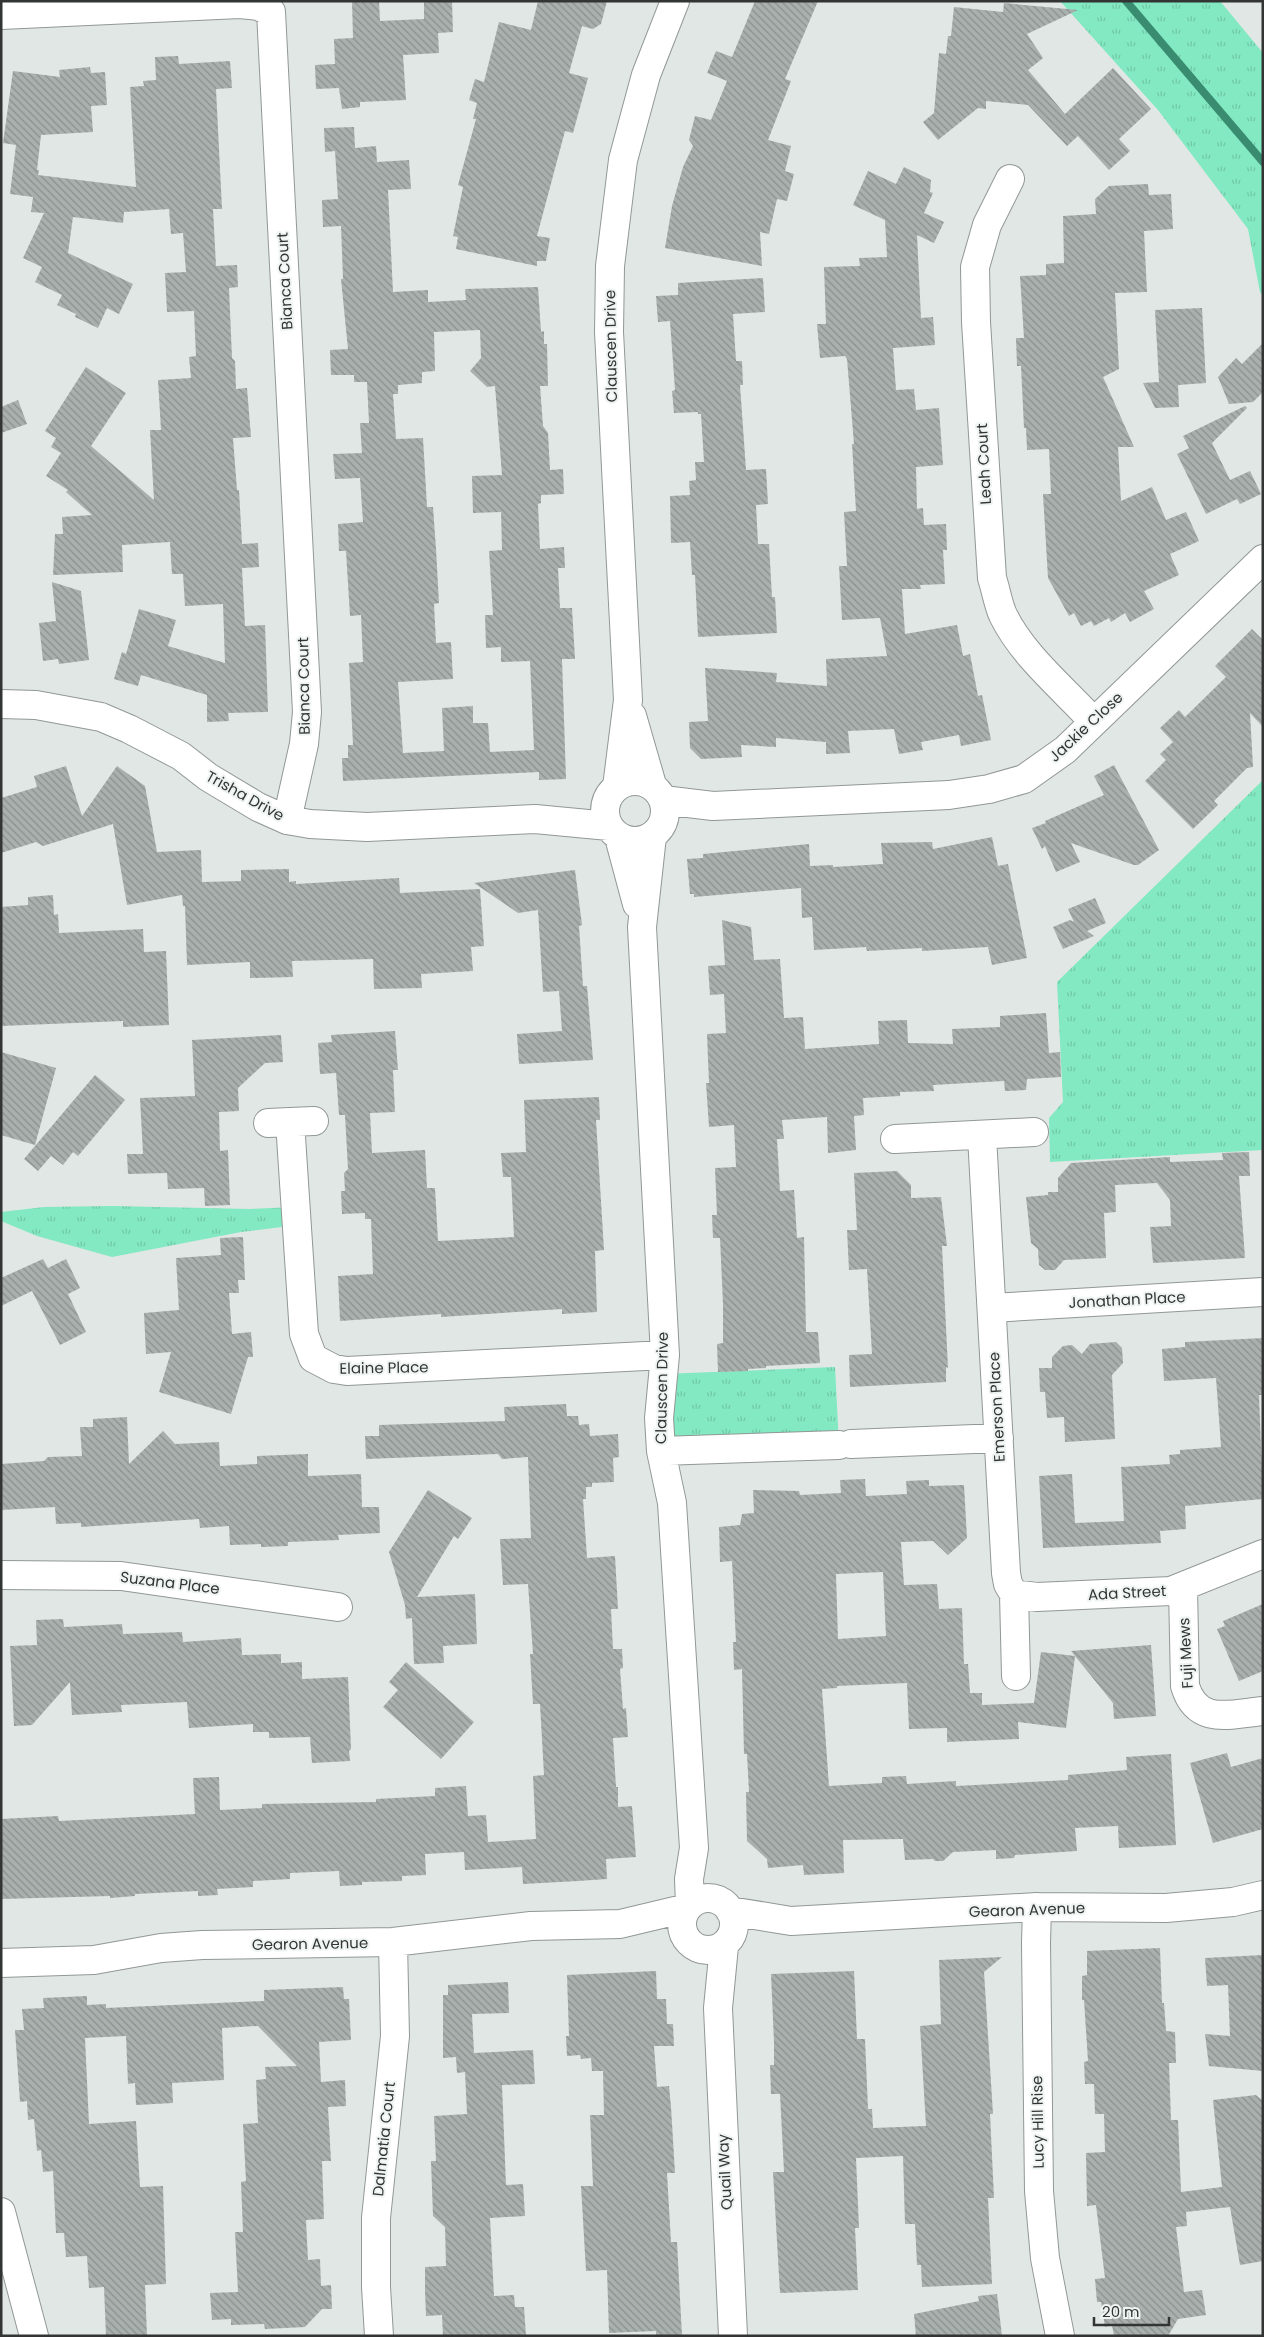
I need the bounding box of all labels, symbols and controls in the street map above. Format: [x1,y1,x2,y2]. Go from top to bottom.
street label: Bianca Court [271,232,298,330]
street label: Clauscen Drive [599,290,622,402]
street label: Leah Court [971,423,996,505]
street label: Bianca Court [292,637,315,735]
street label: Jackie Close [1044,687,1127,766]
street label: Trisha Drive [202,765,288,826]
street label: Jonathan Place [1068,1286,1186,1313]
street label: Clauscen Drive [650,1332,673,1444]
street label: Emerson Place [983,1352,1010,1463]
street label: Elaine Place [339,1356,429,1379]
street label: Suzana Place [119,1566,221,1599]
street label: Ada Street [1087,1580,1167,1605]
street label: Fuji Mews [1173,1617,1198,1689]
street label: Gearon Avenue [969,1897,1085,1922]
street label: Gearon Avenue [252,1932,368,1955]
street label: Lucy Hill Rise [1026,2075,1049,2169]
street label: Dalmatia Court [367,2081,400,2197]
street label: Quail Way [712,2133,737,2211]
scale bar [1094,2294,1169,2326]
text: 20 m [1102,2301,1140,2322]

